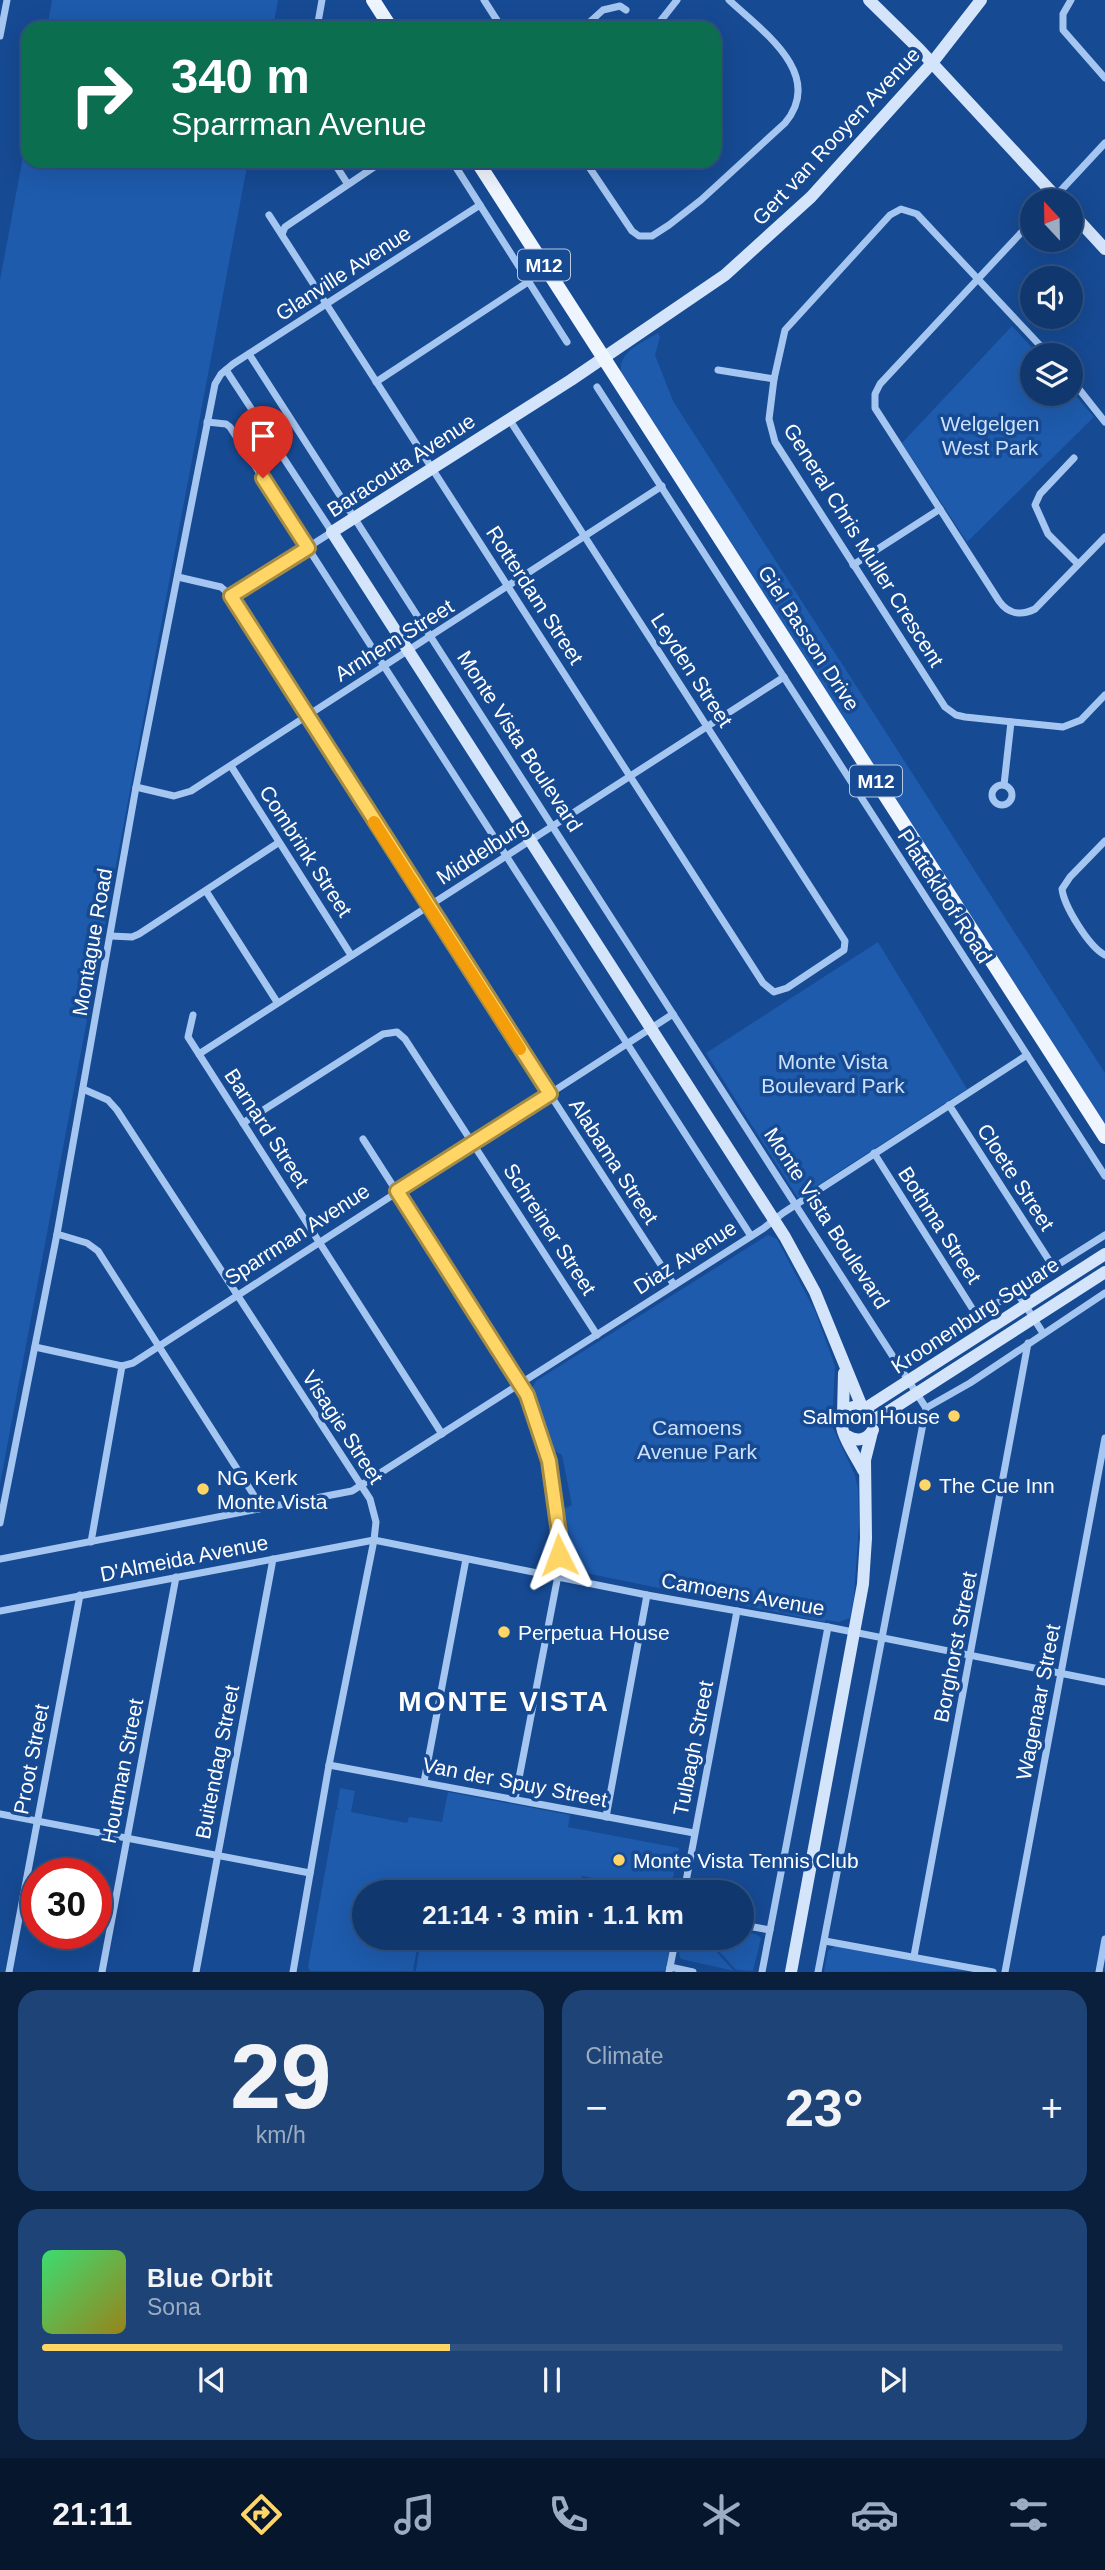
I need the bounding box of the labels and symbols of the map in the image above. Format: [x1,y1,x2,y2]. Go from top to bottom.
street label: Gert van Rooyen Avenue [748,42,924,230]
north arrow [1020,189,1083,252]
street label: Glanville Avenue [271,221,415,325]
road number: M12 [518,249,570,280]
pin [233,406,293,478]
street label: Baracouta Avenue [323,409,479,521]
park label: Welgelgen West Park [941,412,1039,459]
street label: General Chris Muller Crescent [779,419,949,671]
street label: Rotterdam Street [482,522,588,668]
street label: Giel Basson Drive [754,561,864,715]
street label: Arnhem Street [330,594,458,686]
street label: Leyden Street [647,609,737,731]
street label: Monte Vista Boulevard [453,646,587,836]
road number: M12 [850,766,902,796]
street label: Combrink Street [255,781,357,921]
street label: Middelburg [432,813,532,889]
street label: Plattekloof Road [893,825,997,967]
street label: Montague Road [68,866,116,1018]
park label: Monte Vista Boulevard Park [761,1050,905,1097]
street label: Barnard Street [220,1064,314,1192]
street label: Alabama Street [565,1094,663,1228]
street label: Cloete Street [973,1119,1059,1235]
street label: Monte Vista Boulevard [760,1123,894,1313]
street label: Schreiner Street [499,1159,601,1299]
street label: Bothma Street [894,1162,986,1288]
street label: Sparrman Avenue [220,1179,374,1289]
street label: Diaz Avenue [629,1215,741,1299]
street label: Kroonenburg Square [887,1252,1063,1378]
street label: Visagie Street [298,1366,388,1488]
place label: Salmon House [802,1405,940,1428]
marker: Salmon House [946,1408,962,1424]
park label: Camoens Avenue Park [637,1416,757,1463]
place label: NG Kerk Monte Vista [217,1466,328,1513]
place label: The Cue Inn [939,1474,1055,1497]
marker: The Cue Inn [917,1477,933,1493]
marker: NG Kerk Monte Vista [195,1481,211,1497]
position arrow [522,1518,596,1592]
street label: D'Almeida Avenue [98,1530,270,1586]
street label: Camoens Avenue [660,1568,826,1620]
street label: Borghorst Street [929,1570,981,1724]
place label: Perpetua House [518,1621,670,1644]
street label: Wagenaar Street [1012,1622,1064,1782]
marker: Perpetua House [496,1624,512,1640]
street label: Tulbagh Street [669,1678,717,1817]
street label: Buitendag Street [191,1683,243,1841]
district label: MONTE VISTA [398,1686,610,1717]
street label: Houtman Street [97,1696,147,1845]
street label: Proot Street [9,1702,53,1816]
street label: Van der Spuy Street [421,1753,609,1811]
place label: Monte Vista Tennis Club [633,1849,859,1872]
marker: Monte Vista Tennis Club [611,1852,627,1868]
speed limit sign: 30 [21,1858,112,1949]

